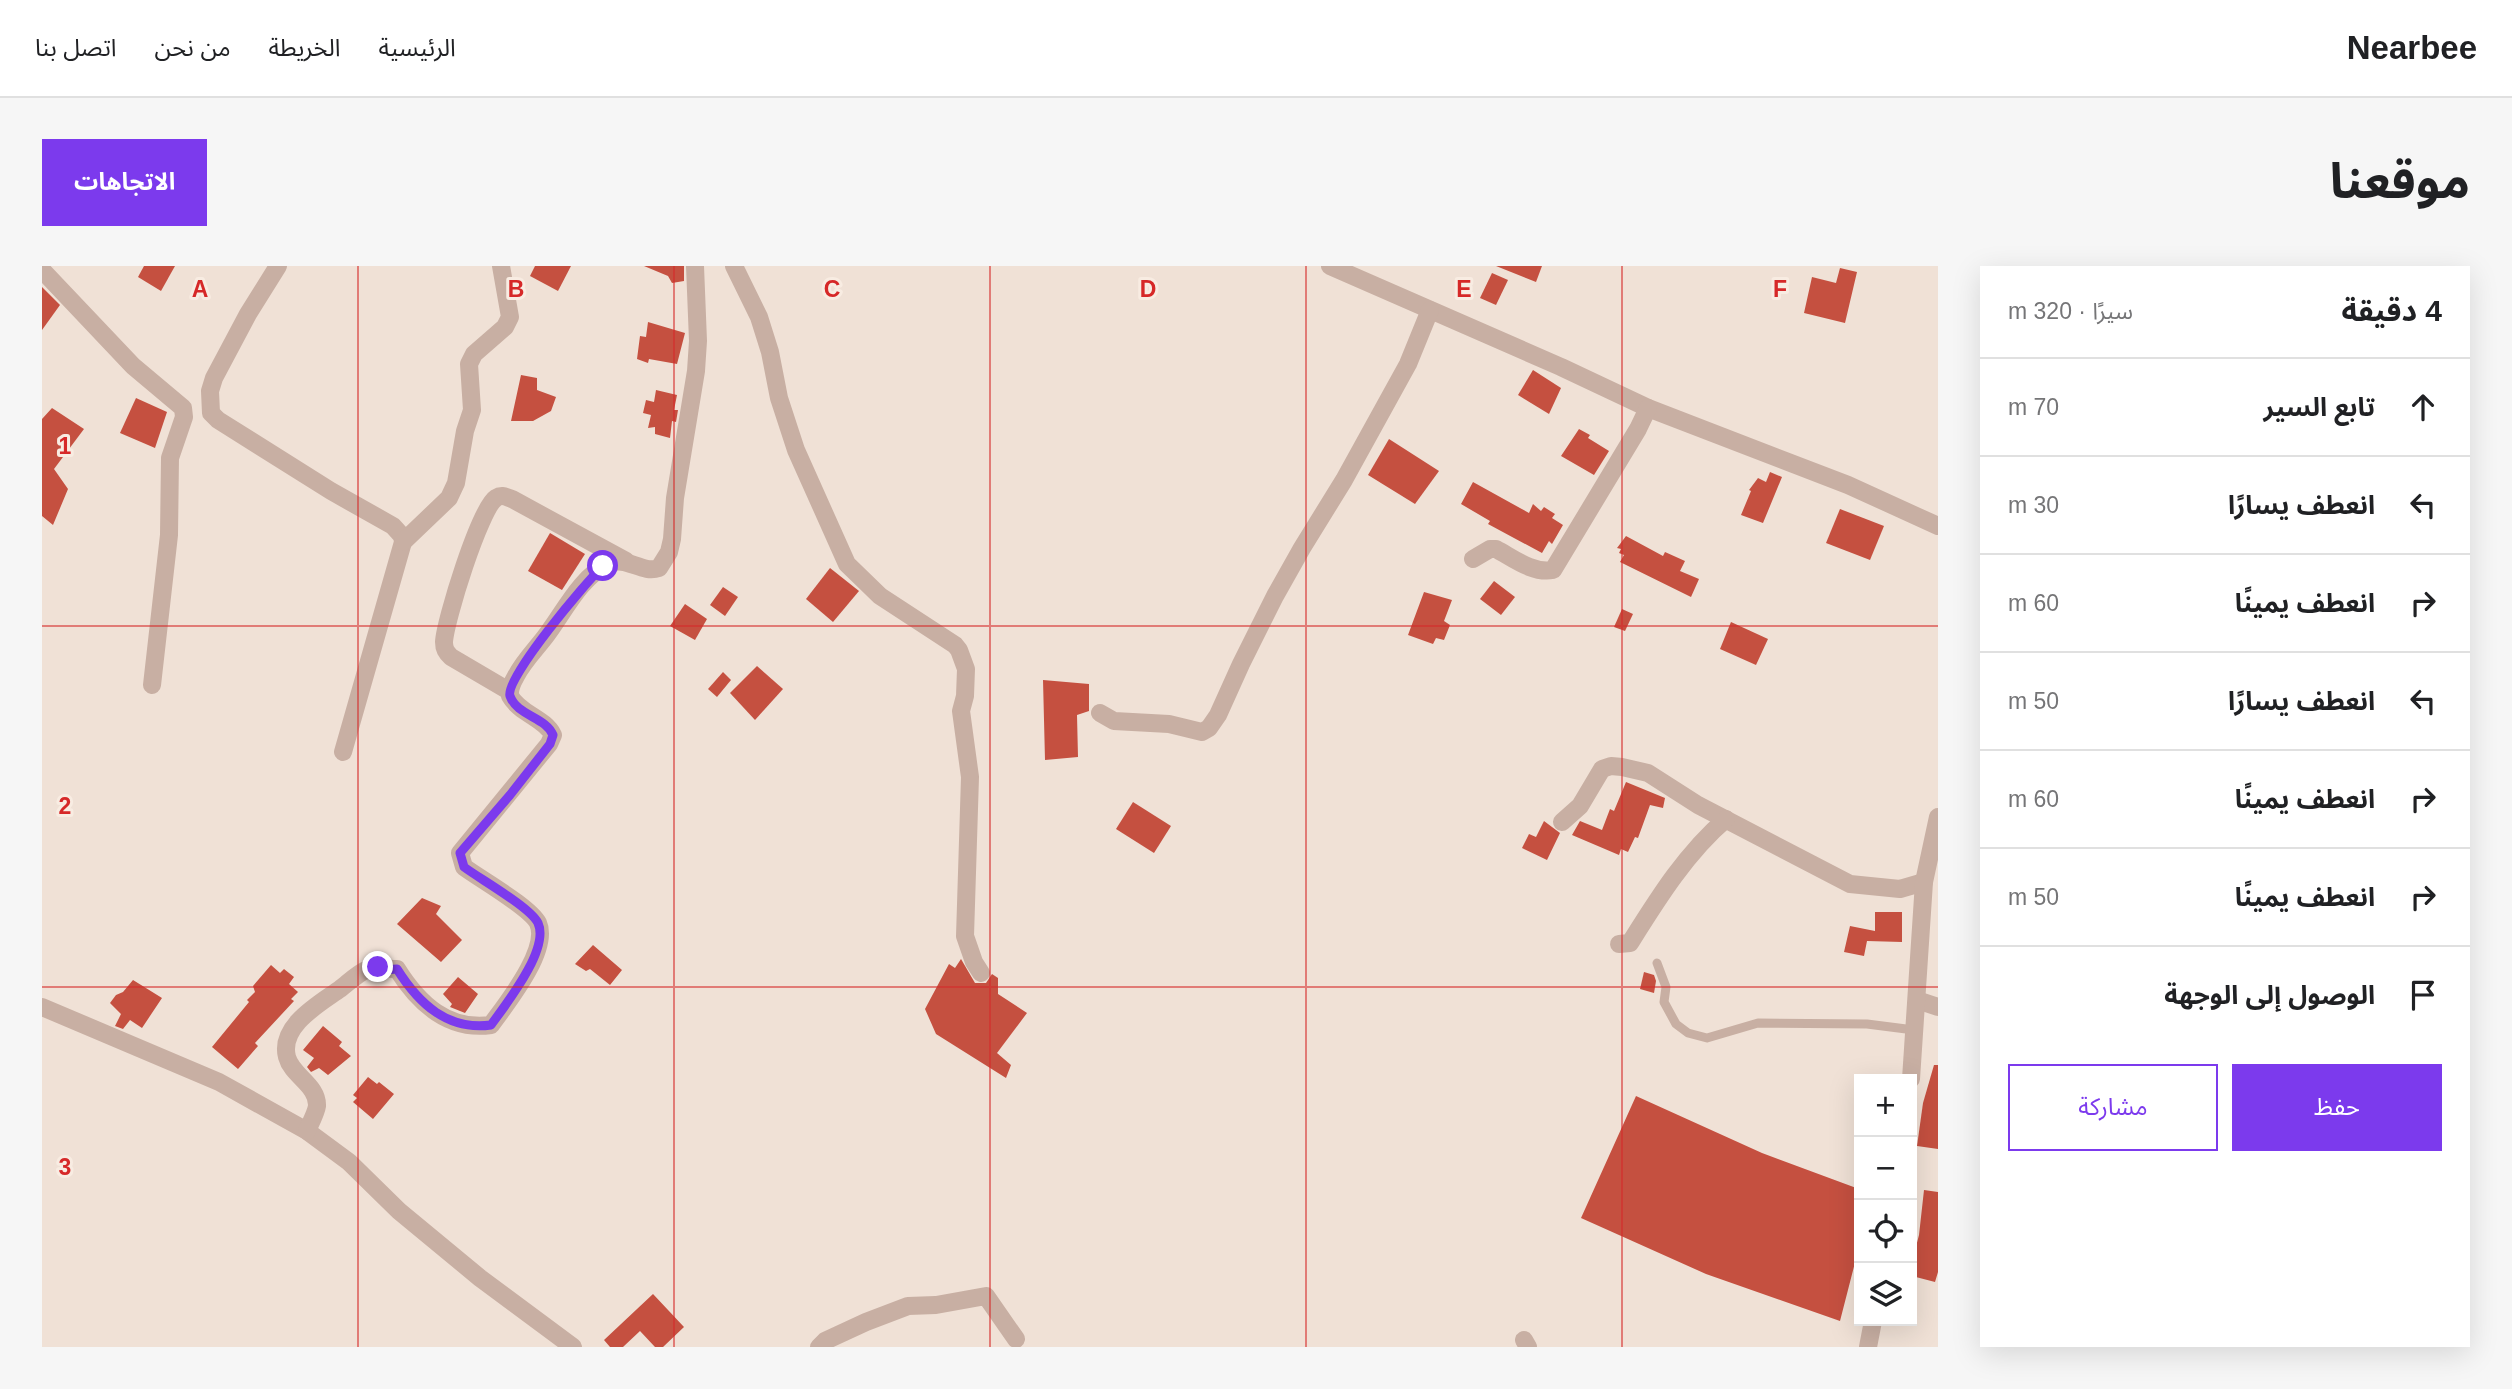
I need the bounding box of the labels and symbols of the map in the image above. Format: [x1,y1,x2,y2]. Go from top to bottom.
text: A [192,276,208,302]
text: B [508,276,524,302]
text: C [824,276,840,302]
text: D [1140,276,1156,302]
text: E [1456,276,1472,302]
text: F [1773,276,1787,302]
text: 1 [59,433,72,459]
route start [587,550,618,581]
text: 2 [59,793,71,819]
route end [362,951,393,982]
text: 3 [59,1154,71,1180]

